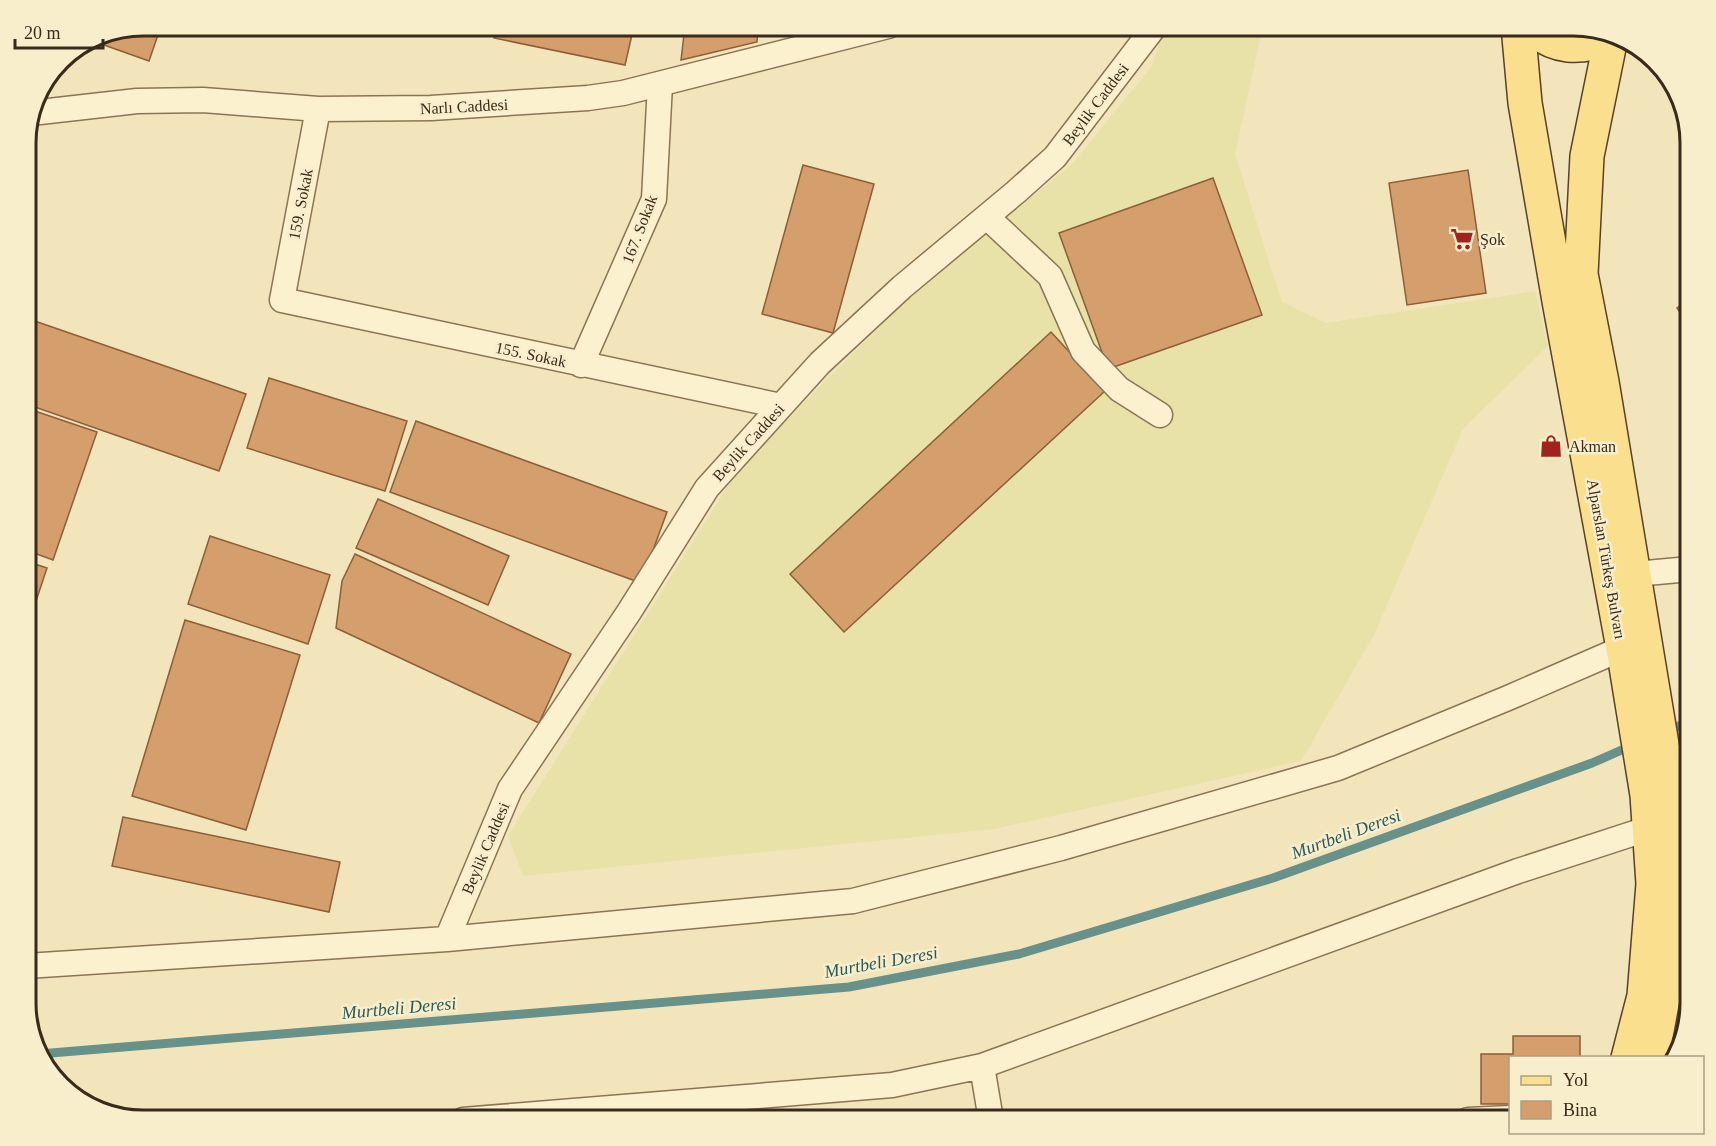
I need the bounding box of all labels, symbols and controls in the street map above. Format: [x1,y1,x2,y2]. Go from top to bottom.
scale bar [15,12,104,50]
text: 20 m [24,23,61,43]
street label: Beylik Caddesi [1059,60,1133,149]
street label: Narlı Caddesi [419,96,509,117]
street label: 159. Sokak [285,167,316,241]
street label: 167. Sokak [619,193,660,266]
supermarket icon: Şok [1449,226,1475,252]
place label: Şok [1480,231,1505,249]
street label: 155. Sokak [494,339,568,370]
street label: Beylik Caddesi [709,400,789,485]
shop icon: Akman [1538,433,1564,459]
place label: Akman [1569,438,1616,455]
street label: Alparslan Türkeş Bulvarı [1583,478,1629,641]
street label: Beylik Caddesi [458,799,514,897]
water label: Murtbeli Deresi [1288,805,1403,863]
water label: Murtbeli Deresi [822,942,939,982]
water label: Murtbeli Deresi [340,993,457,1023]
legend [1509,1056,1704,1134]
text: Yol [1563,1070,1588,1090]
text: Bina [1563,1100,1597,1120]

